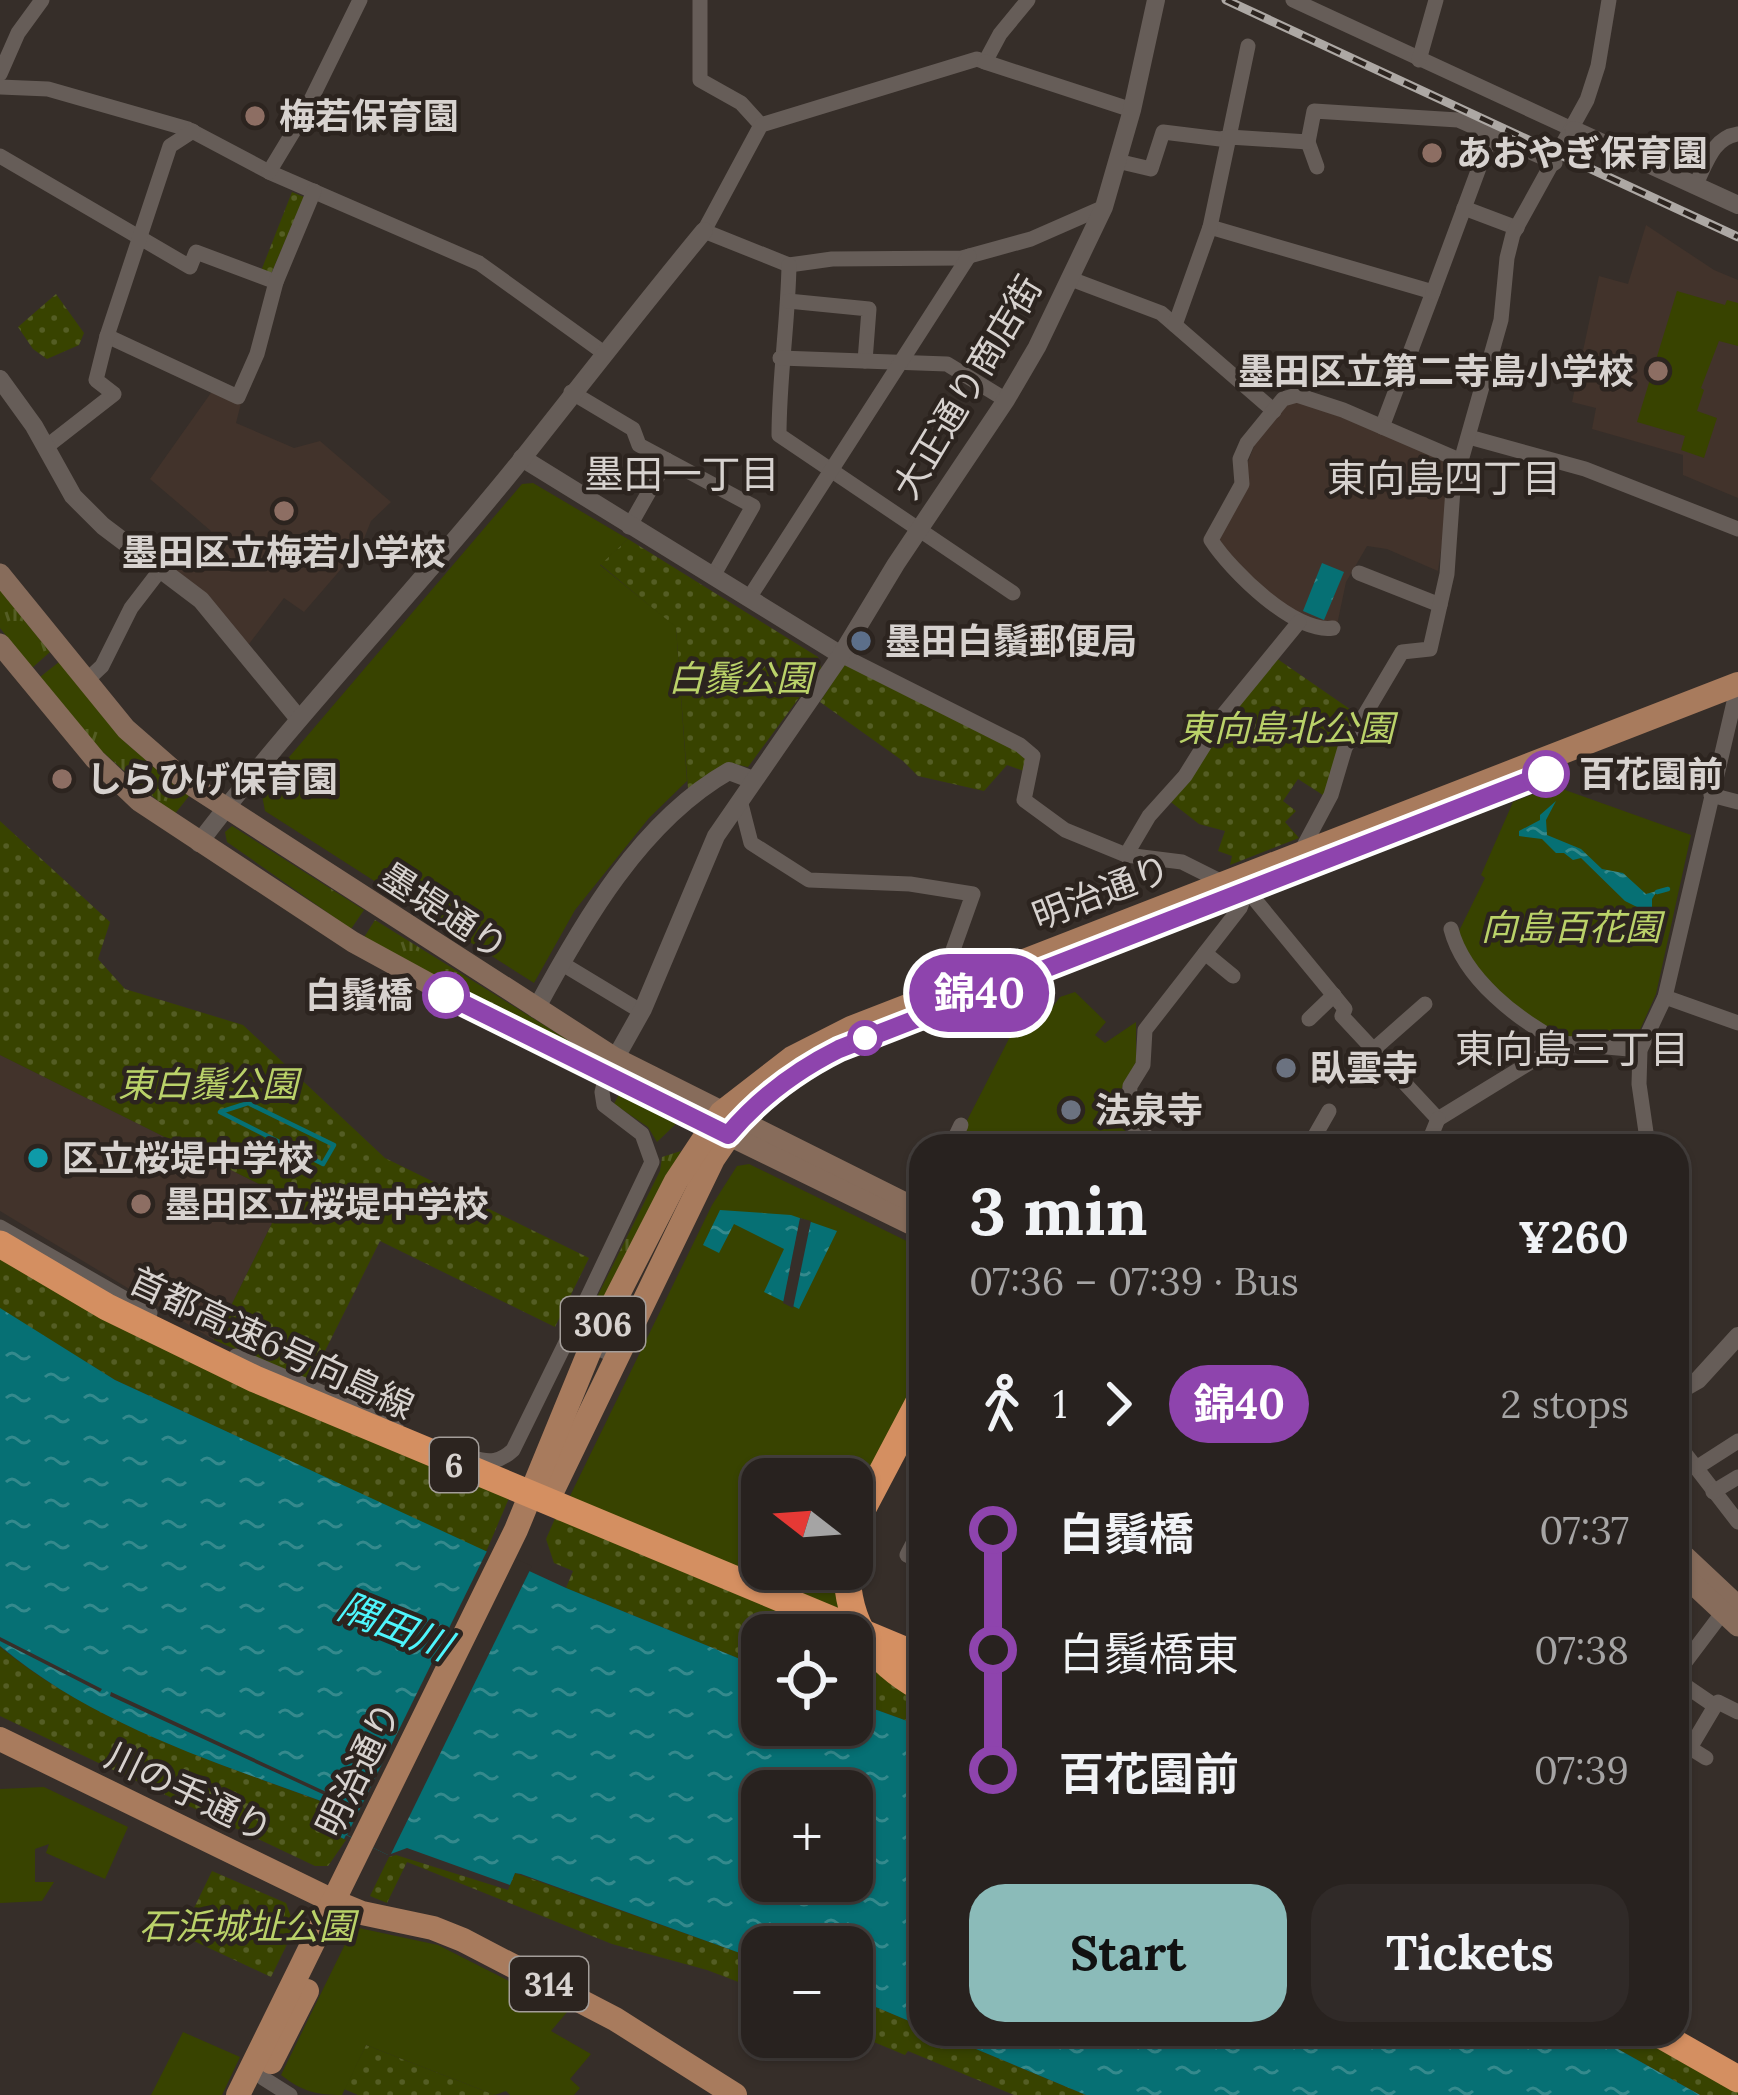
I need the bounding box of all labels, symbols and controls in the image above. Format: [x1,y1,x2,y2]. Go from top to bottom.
place label: 梅若保育園 [279,93,459,139]
marker: 梅若保育園 [242,103,268,129]
place label: あおやぎ保育園 [1456,130,1708,176]
marker: あおやぎ保育園 [1419,140,1445,166]
street label: 大正通り商店街 [882,267,1052,507]
place label: 墨田区立第二寺島小学校 [1238,348,1634,394]
marker: 墨田区立第二寺島小学校 [1645,358,1671,384]
district label: 墨田一丁目 [584,449,780,499]
district label: 東向島四丁目 [1327,453,1561,503]
marker: 墨田区立梅若小学校 [271,498,297,524]
place label: 墨田区立梅若小学校 [122,529,446,575]
place label: 墨田白鬚郵便局 [885,618,1137,664]
marker: 墨田白鬚郵便局 [848,628,874,654]
park label: 白鬚公園 [668,655,817,701]
park label: 東向島北公園 [1178,705,1399,751]
place label: 百花園前 [1579,751,1723,797]
marker: 百花園前 [1524,752,1568,796]
place label: しらひげ保育園 [86,756,338,802]
marker: しらひげ保育園 [49,766,75,792]
street label: 明治通り [1026,845,1176,939]
street label: 墨堤通り [371,852,517,970]
park label: 向島百花園 [1481,904,1666,950]
line badge: 錦40 [910,954,1048,1032]
text: 錦40 [933,966,1025,1020]
place label: 白鬚橋 [305,972,413,1018]
marker: 白鬚橋 [424,973,468,1017]
unlabelled marker [849,1022,881,1054]
district label: 東向島三丁目 [1455,1024,1689,1074]
place label: 臥雲寺 [1310,1045,1418,1091]
marker: 臥雲寺 [1273,1055,1299,1081]
park label: 東白鬚公園 [118,1061,303,1107]
place label: 法泉寺 [1095,1087,1203,1133]
marker: 法泉寺 [1058,1097,1084,1123]
place label: 区立桜堤中学校 [62,1135,314,1181]
marker: 区立桜堤中学校 [25,1145,51,1171]
text: 3 min [969,1169,1148,1253]
place label: 墨田区立桜堤中学校 [165,1181,489,1227]
marker: 墨田区立桜堤中学校 [128,1191,154,1217]
text: ¥260 [1518,1208,1629,1265]
text: 07:36 – 07:39 · Bus [969,1256,1299,1306]
street label: 首都高速6号向島線 [122,1257,422,1429]
road number: 306 [561,1297,645,1351]
icon: walk [969,1371,1035,1437]
icon: forward [1085,1371,1151,1437]
text: 錦40 [1193,1377,1285,1431]
text: 1 [1053,1379,1067,1429]
text: 2 stops [1500,1379,1629,1429]
road number: 6 [430,1438,478,1492]
north arrow [741,1458,873,1590]
map controls [741,1458,873,2058]
text: 白鬚橋 [1059,1505,1194,1562]
text: 07:37 [1539,1505,1629,1555]
water label: 隅田川 [331,1581,462,1673]
button: locate [741,1614,873,1746]
text: 白鬚橋東 [1059,1625,1239,1682]
text: 07:38 [1534,1625,1629,1675]
street label: 明治通り [306,1694,410,1844]
street label: 川の手通り [98,1732,280,1852]
text: 百花園前 [1059,1745,1239,1802]
text: 07:39 [1534,1745,1629,1795]
button: + [741,1770,873,1902]
button: Start [969,1884,1287,2022]
button: Tickets [1311,1884,1629,2022]
park label: 石浜城址公園 [139,1903,360,1949]
button: − [741,1926,873,2058]
road number: 314 [510,1957,588,2011]

